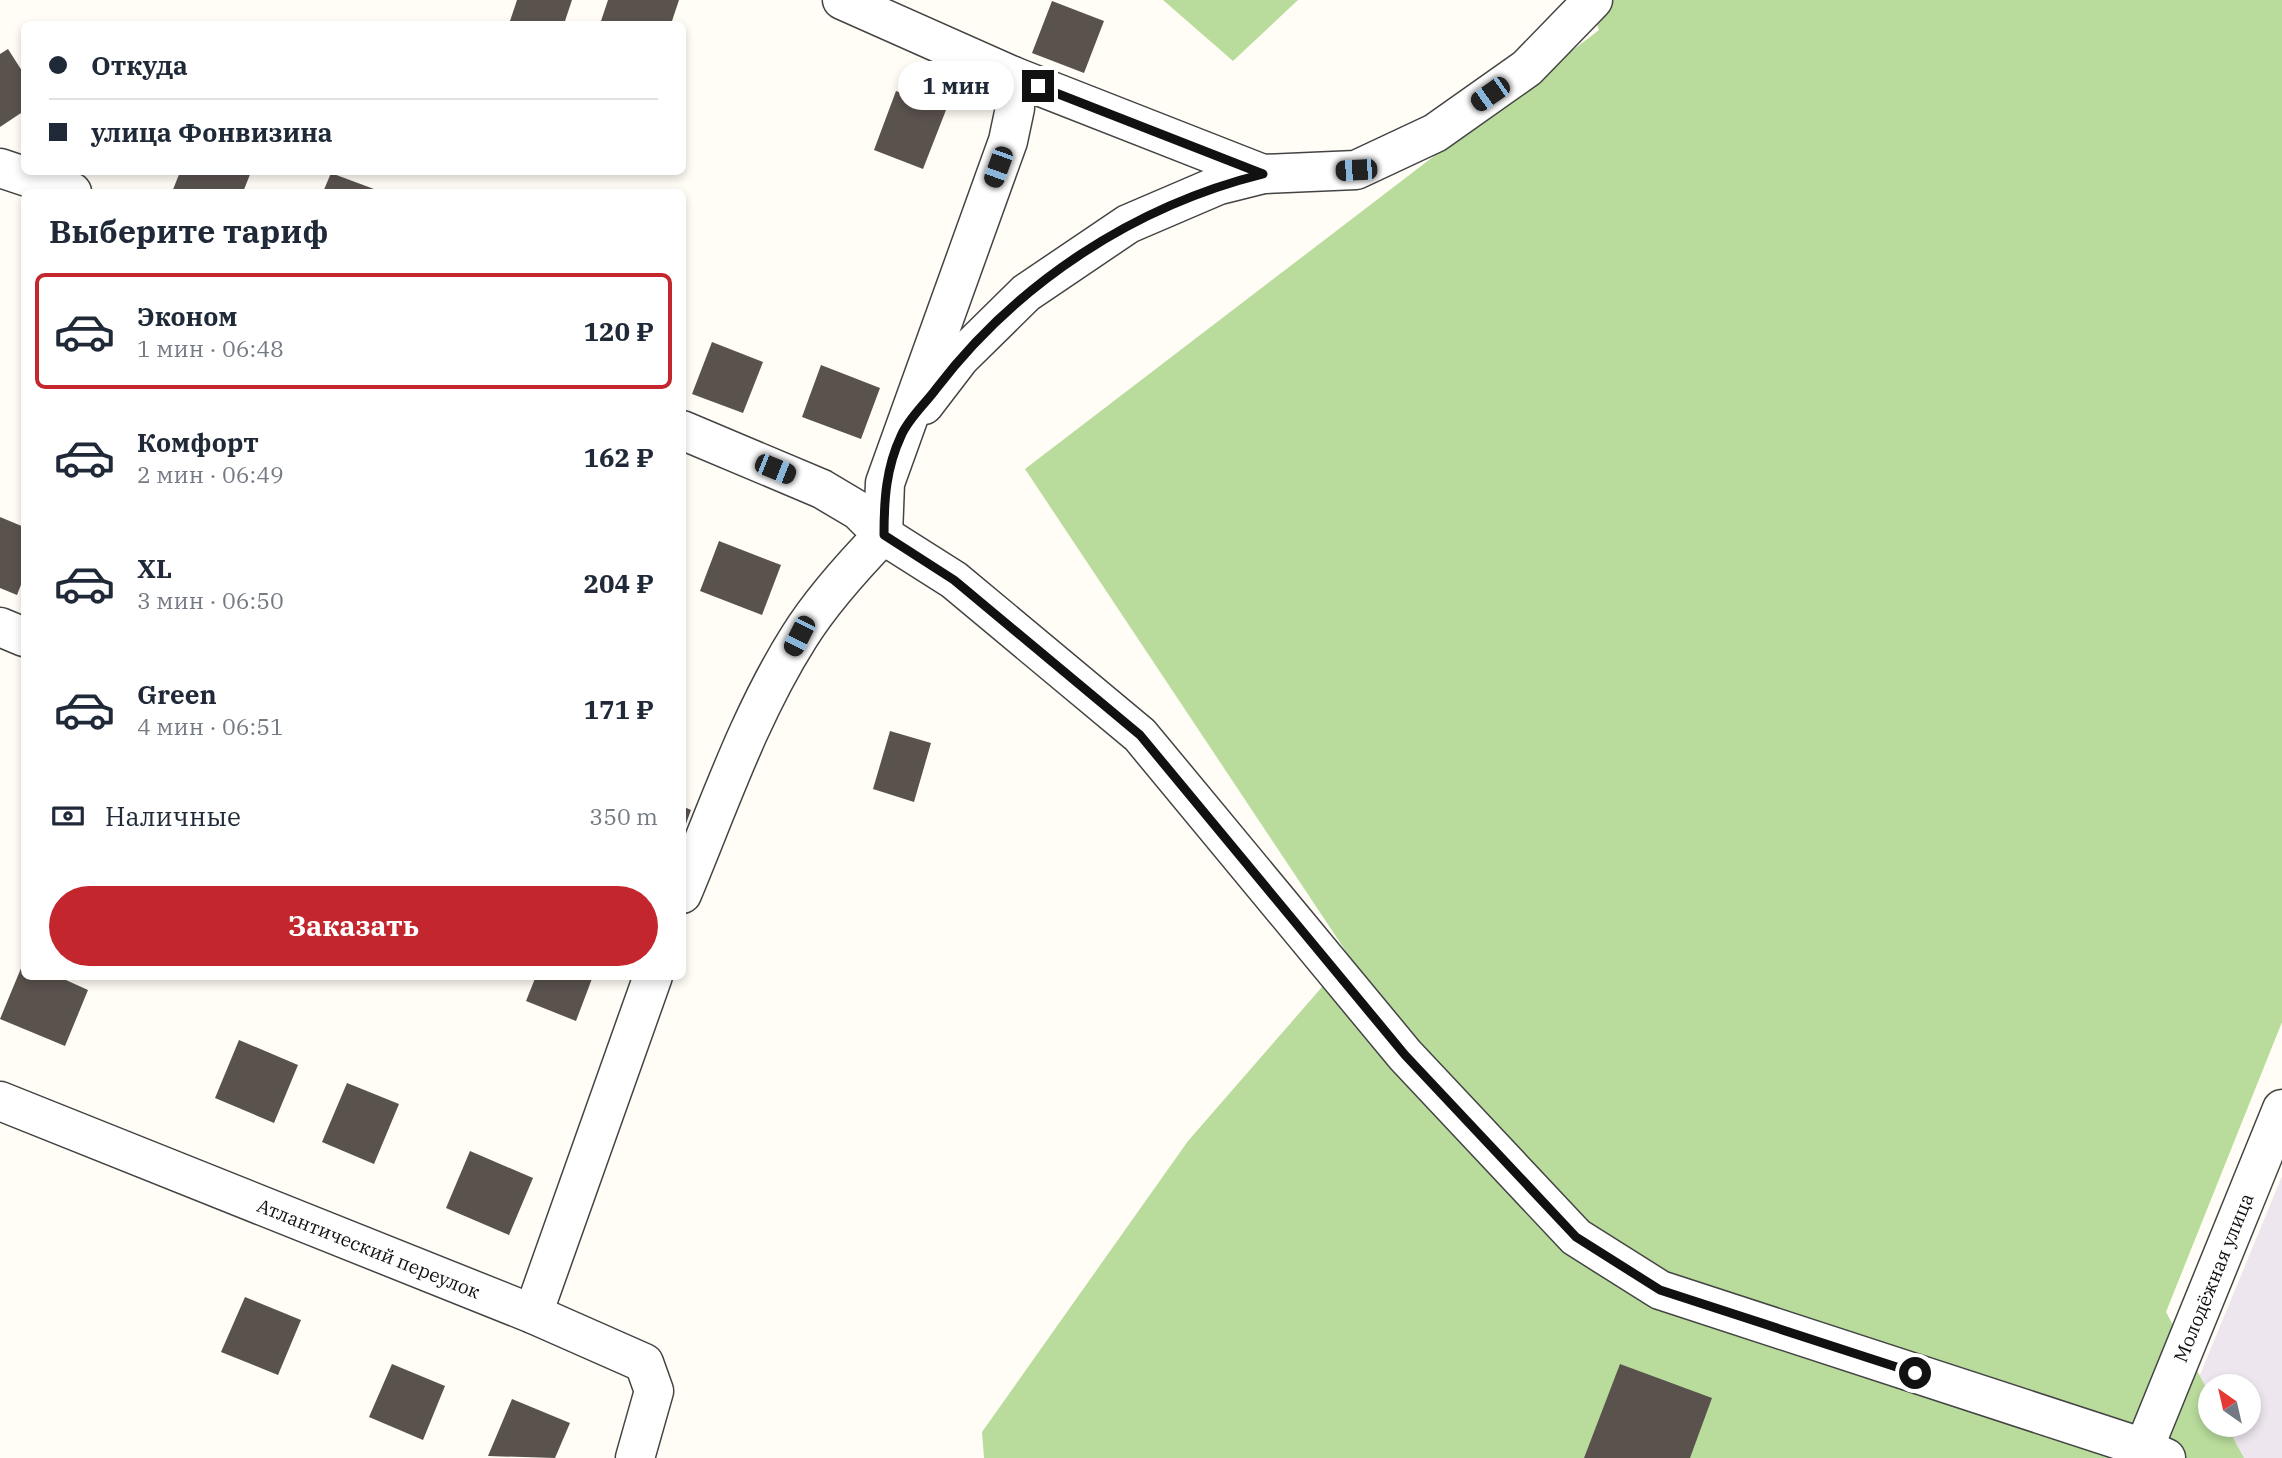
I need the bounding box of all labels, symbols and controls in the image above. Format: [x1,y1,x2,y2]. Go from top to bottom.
text: Откуда [91,48,188,82]
callout: 1 мин [898,62,1014,110]
text: 1 мин [922,70,990,100]
route end [1022,70,1054,102]
car [1467,73,1514,115]
text: улица Фонвизина [91,115,333,149]
car [981,144,1016,190]
car [1335,158,1378,182]
text: Выберите тариф [49,210,329,252]
text: Эконом [137,299,238,333]
icon: car [53,300,116,363]
text: 120 ₽ [583,314,654,348]
text: 1 мин · 06:48 [137,333,284,363]
text: Комфорт [137,425,259,459]
icon: car [53,426,116,489]
text: 162 ₽ [583,440,654,474]
car [752,451,799,487]
text: 2 мин · 06:49 [137,459,284,489]
text: XL [137,551,172,585]
icon: car [53,552,116,615]
text: 204 ₽ [583,566,654,600]
text: 3 мин · 06:50 [137,585,284,615]
car [781,613,818,659]
text: Green [137,677,217,711]
icon: car [53,678,116,741]
text: 171 ₽ [583,692,654,726]
text: 4 мин · 06:51 [137,711,284,741]
icon: cash [49,797,87,835]
text: Наличные [105,799,241,833]
text: 350 m [589,801,658,831]
button: Заказать [49,886,658,966]
street label: Молодёжная улица [2168,1189,2259,1366]
street label: Атлантический переулок [254,1193,484,1304]
route start [1899,1357,1931,1389]
north arrow [2198,1374,2261,1437]
map controls [2198,1374,2261,1437]

